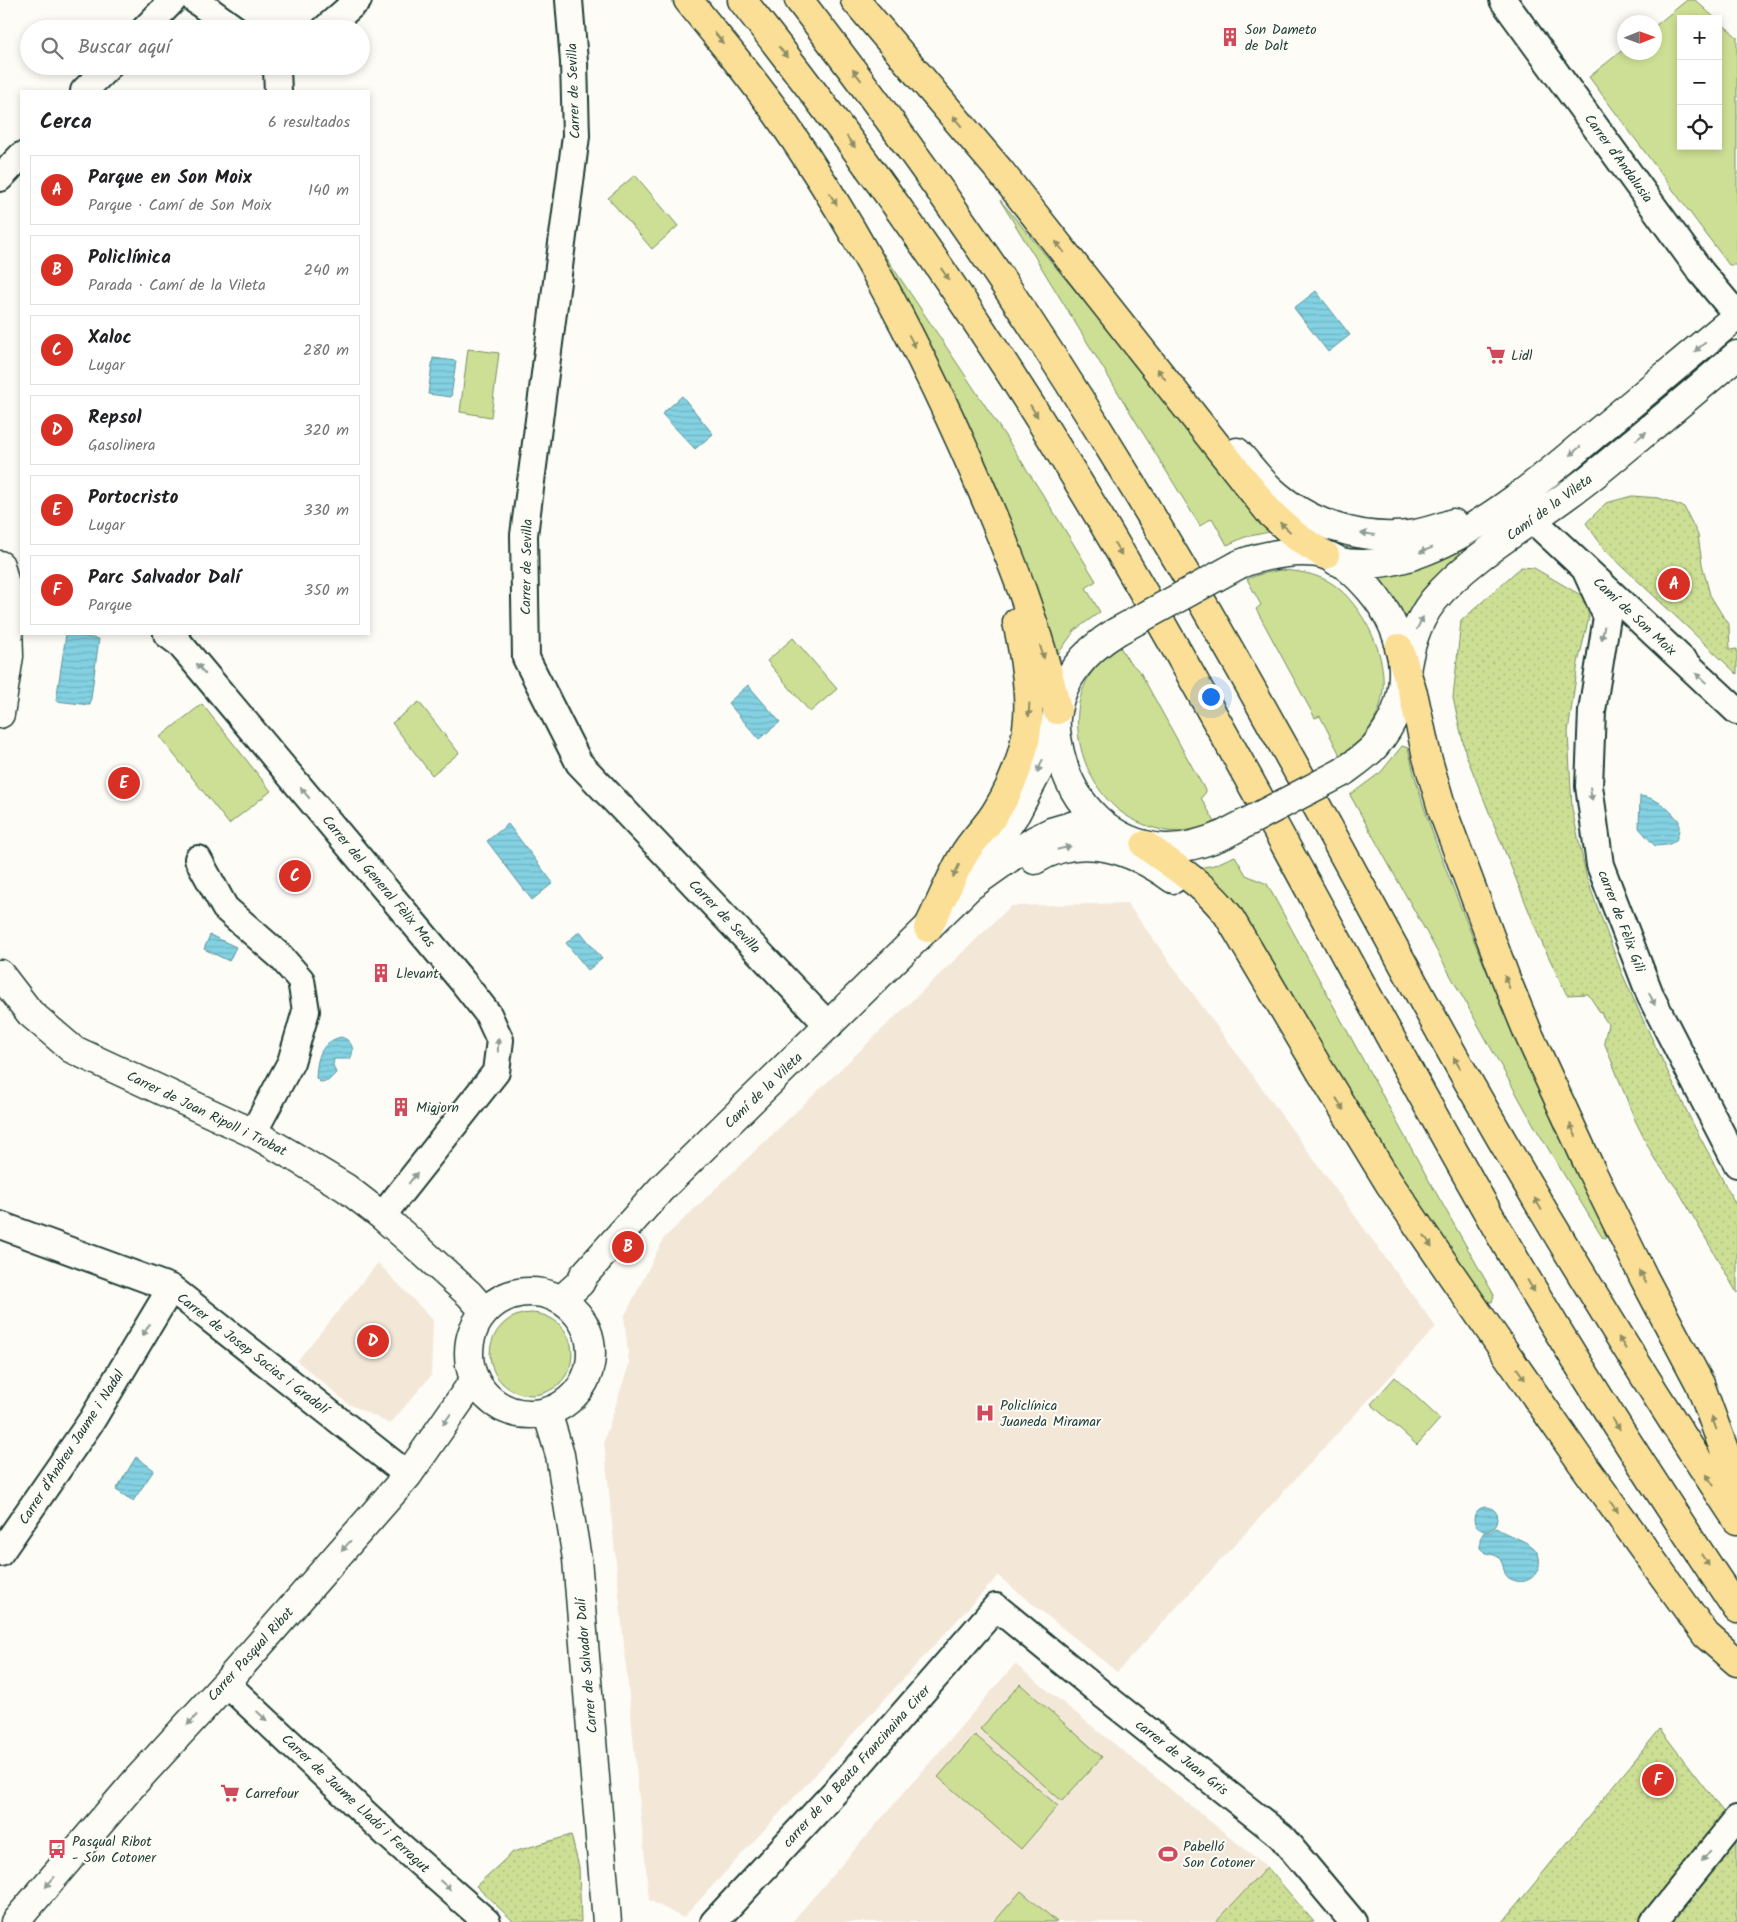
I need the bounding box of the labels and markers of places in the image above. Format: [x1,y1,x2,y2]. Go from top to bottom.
place label: Son Dameto de Dalt [1245,19,1317,57]
building icon: Son Dameto de Dalt [1219,26,1241,48]
supermarket icon: Lidl [1485,344,1507,366]
place label: Lidl [1511,345,1533,367]
pin: A [1658,565,1690,603]
pin: E [108,764,140,802]
pin: C [279,857,311,895]
building icon: Llevant [370,962,392,984]
place label: Llevant [396,963,439,985]
building icon: Migjorn [390,1096,412,1118]
place label: Migjorn [416,1097,459,1119]
pin: B [612,1228,644,1266]
pin: D [357,1322,389,1360]
place label: Policlínica Juaneda Miramar [1000,1395,1102,1433]
hospital icon: Policlínica Juaneda Miramar [974,1402,996,1424]
pin: F [1642,1761,1674,1799]
supermarket icon: Carrefour [219,1782,241,1804]
place label: Carrefour [245,1783,300,1805]
place label: Pasqual Ribot - Son Cotoner [72,1831,157,1869]
place label: Pabelló Son Cotoner [1183,1836,1256,1874]
bus stop icon: Pasqual Ribot - Son Cotoner [46,1838,68,1860]
sports icon: Pabelló Son Cotoner [1157,1843,1179,1865]

